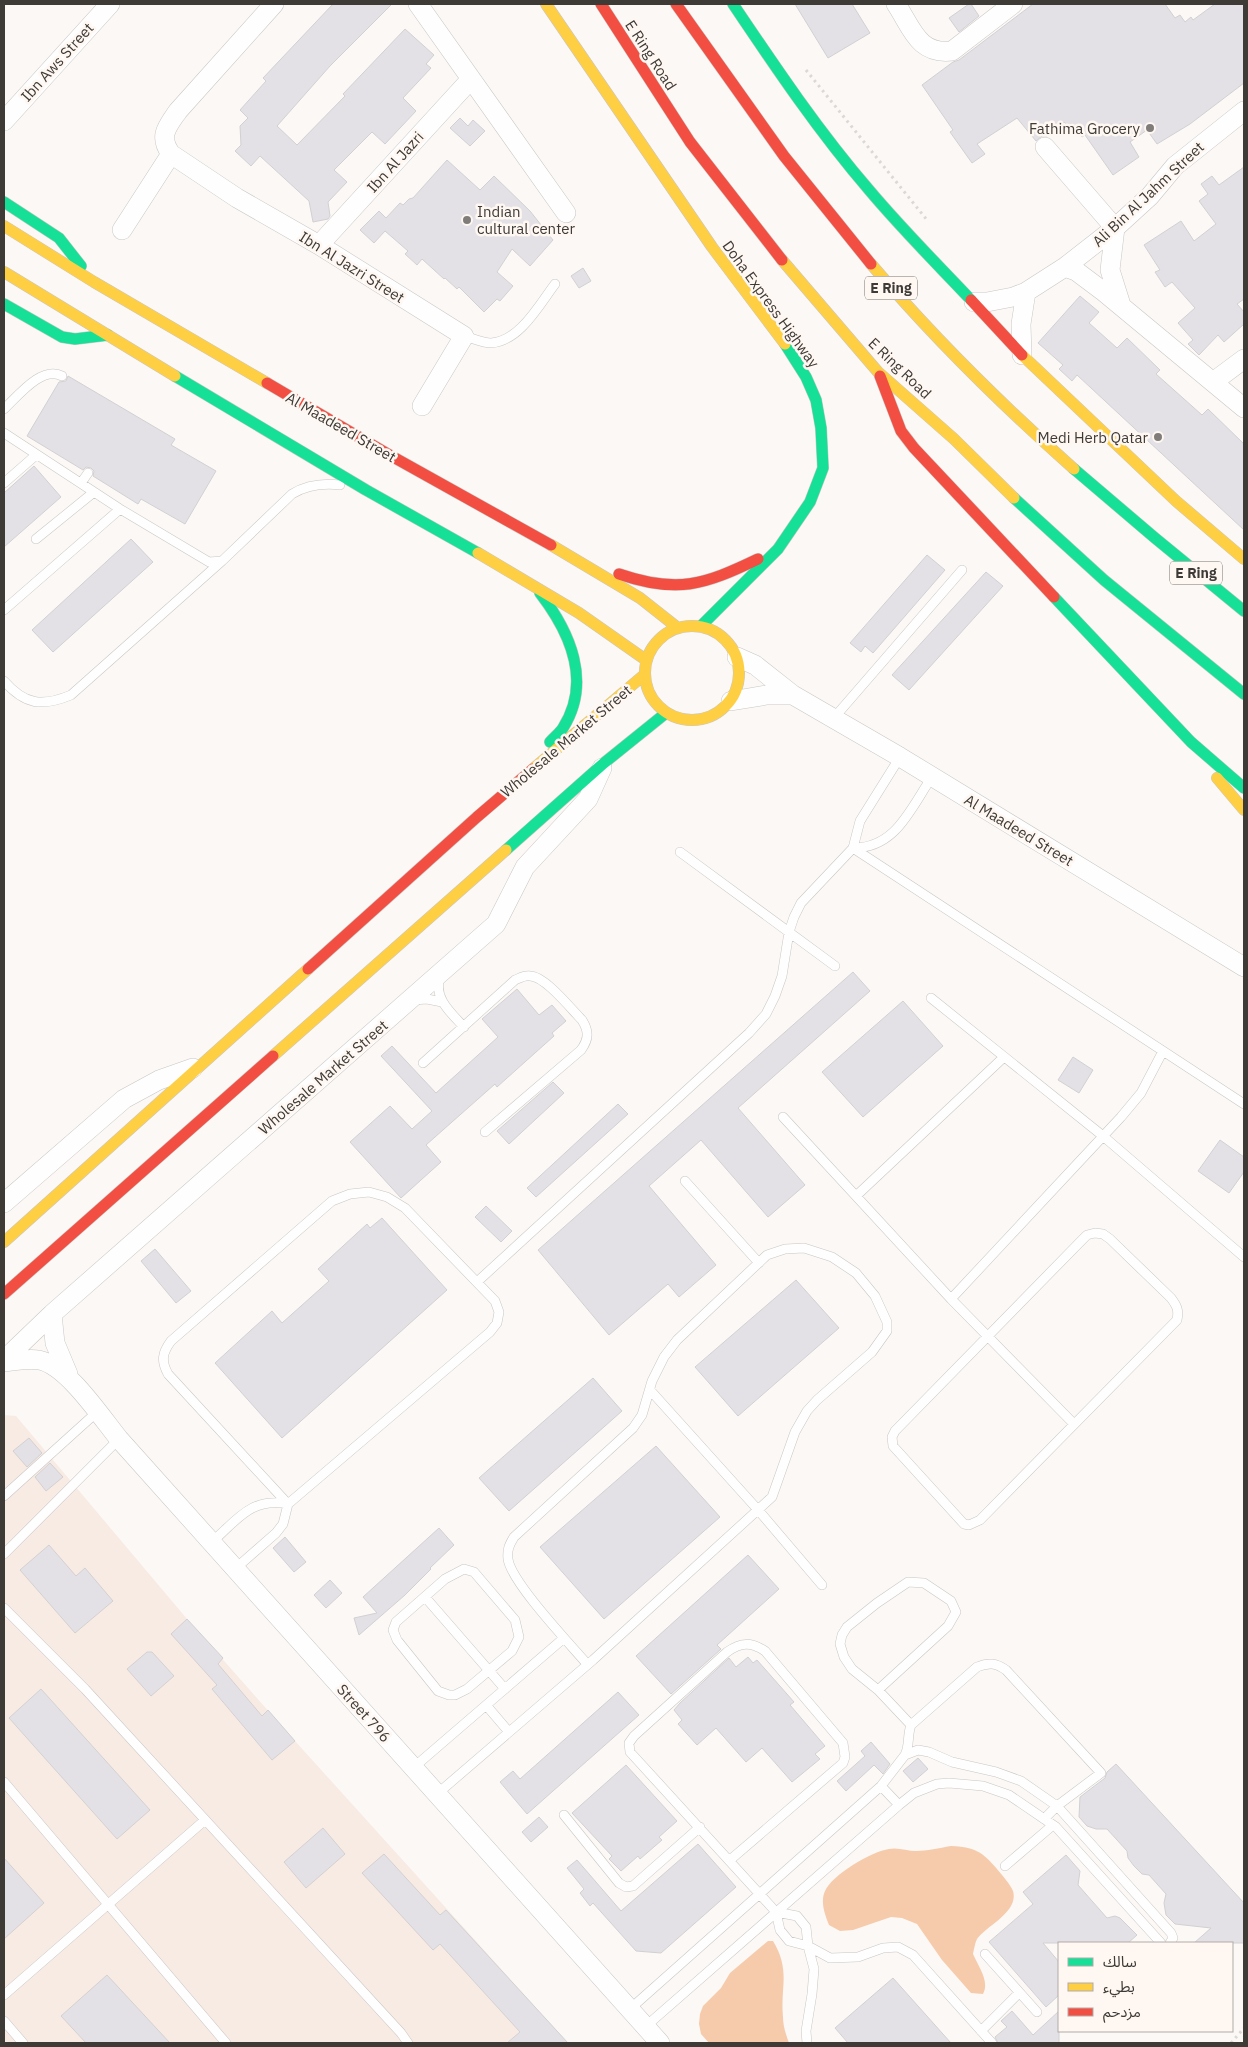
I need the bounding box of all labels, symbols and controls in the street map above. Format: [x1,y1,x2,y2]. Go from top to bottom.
street label: E Ring Road [621,16,681,94]
street label: Ibn Aws Street [17,19,97,105]
place label: Fathima Grocery [1029,119,1141,138]
marker: Fathima Grocery [1144,122,1156,134]
street label: Ibn Al Jazri [363,127,427,197]
street label: Ali Bin Al Jahm Street [1088,137,1208,251]
place label: Indian cultural center [477,202,576,238]
marker: Indian cultural center [461,214,473,226]
street label: Ibn Al Jazri Street [296,227,408,307]
street label: Doha Express Highway [718,237,824,372]
road number: E Ring [865,276,917,300]
street label: E Ring Road [865,333,935,403]
street label: Al Maadeed Street [283,388,399,466]
place label: Medi Herb Qatar [1038,428,1148,447]
marker: Medi Herb Qatar [1152,431,1164,443]
road number: E Ring [1170,562,1222,584]
street label: Wholesale Market Street [497,681,635,801]
street label: Al Maadeed Street [961,790,1077,870]
street label: Wholesale Market Street [254,1016,392,1138]
street label: Street 796 [333,1680,395,1746]
legend [1058,1942,1233,2032]
text: سالك [1103,1952,1137,1971]
text: بطيء [1103,1977,1135,1998]
text: مزدحم [1103,2002,1141,2023]

